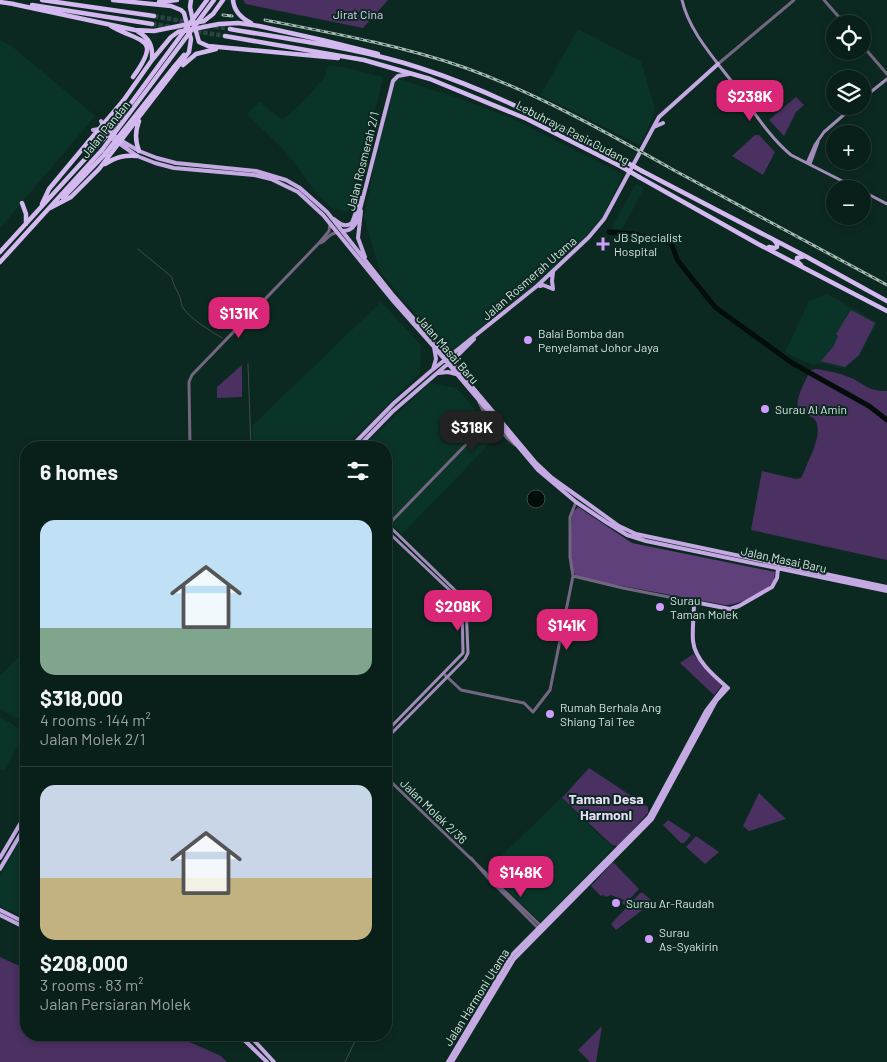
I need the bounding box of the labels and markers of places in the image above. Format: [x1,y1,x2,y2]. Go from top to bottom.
pin: $238K [715,80,785,122]
place label: JB Specialist Hospital [614,230,682,258]
marker: JB Specialist Hospital [596,237,610,251]
pin: $131K [204,296,274,339]
place label: Balai Bomba dan Penyelamat Johor Jaya [538,326,659,354]
marker: Balai Bomba dan Penyelamat Johor Jaya [522,334,534,346]
place label: Surau Al Amin [775,402,847,416]
marker: Surau Al Amin [759,403,771,415]
pin: $318K [437,410,507,453]
pin: $208K [423,590,493,632]
place label: Surau Taman Molek [670,593,738,621]
marker: Surau Taman Molek [654,601,666,613]
pin: $141K [532,608,602,651]
place label: Rumah Berhala Ang Shiang Tai Tee [560,700,661,728]
marker: Rumah Berhala Ang Shiang Tai Tee [544,708,556,720]
pin: $148K [486,856,556,898]
place label: Surau Ar-Raudah [626,896,714,910]
marker: Surau Ar-Raudah [610,897,622,909]
place label: Surau As-Syakirin [659,925,718,953]
marker: Surau As-Syakirin [643,933,655,945]

